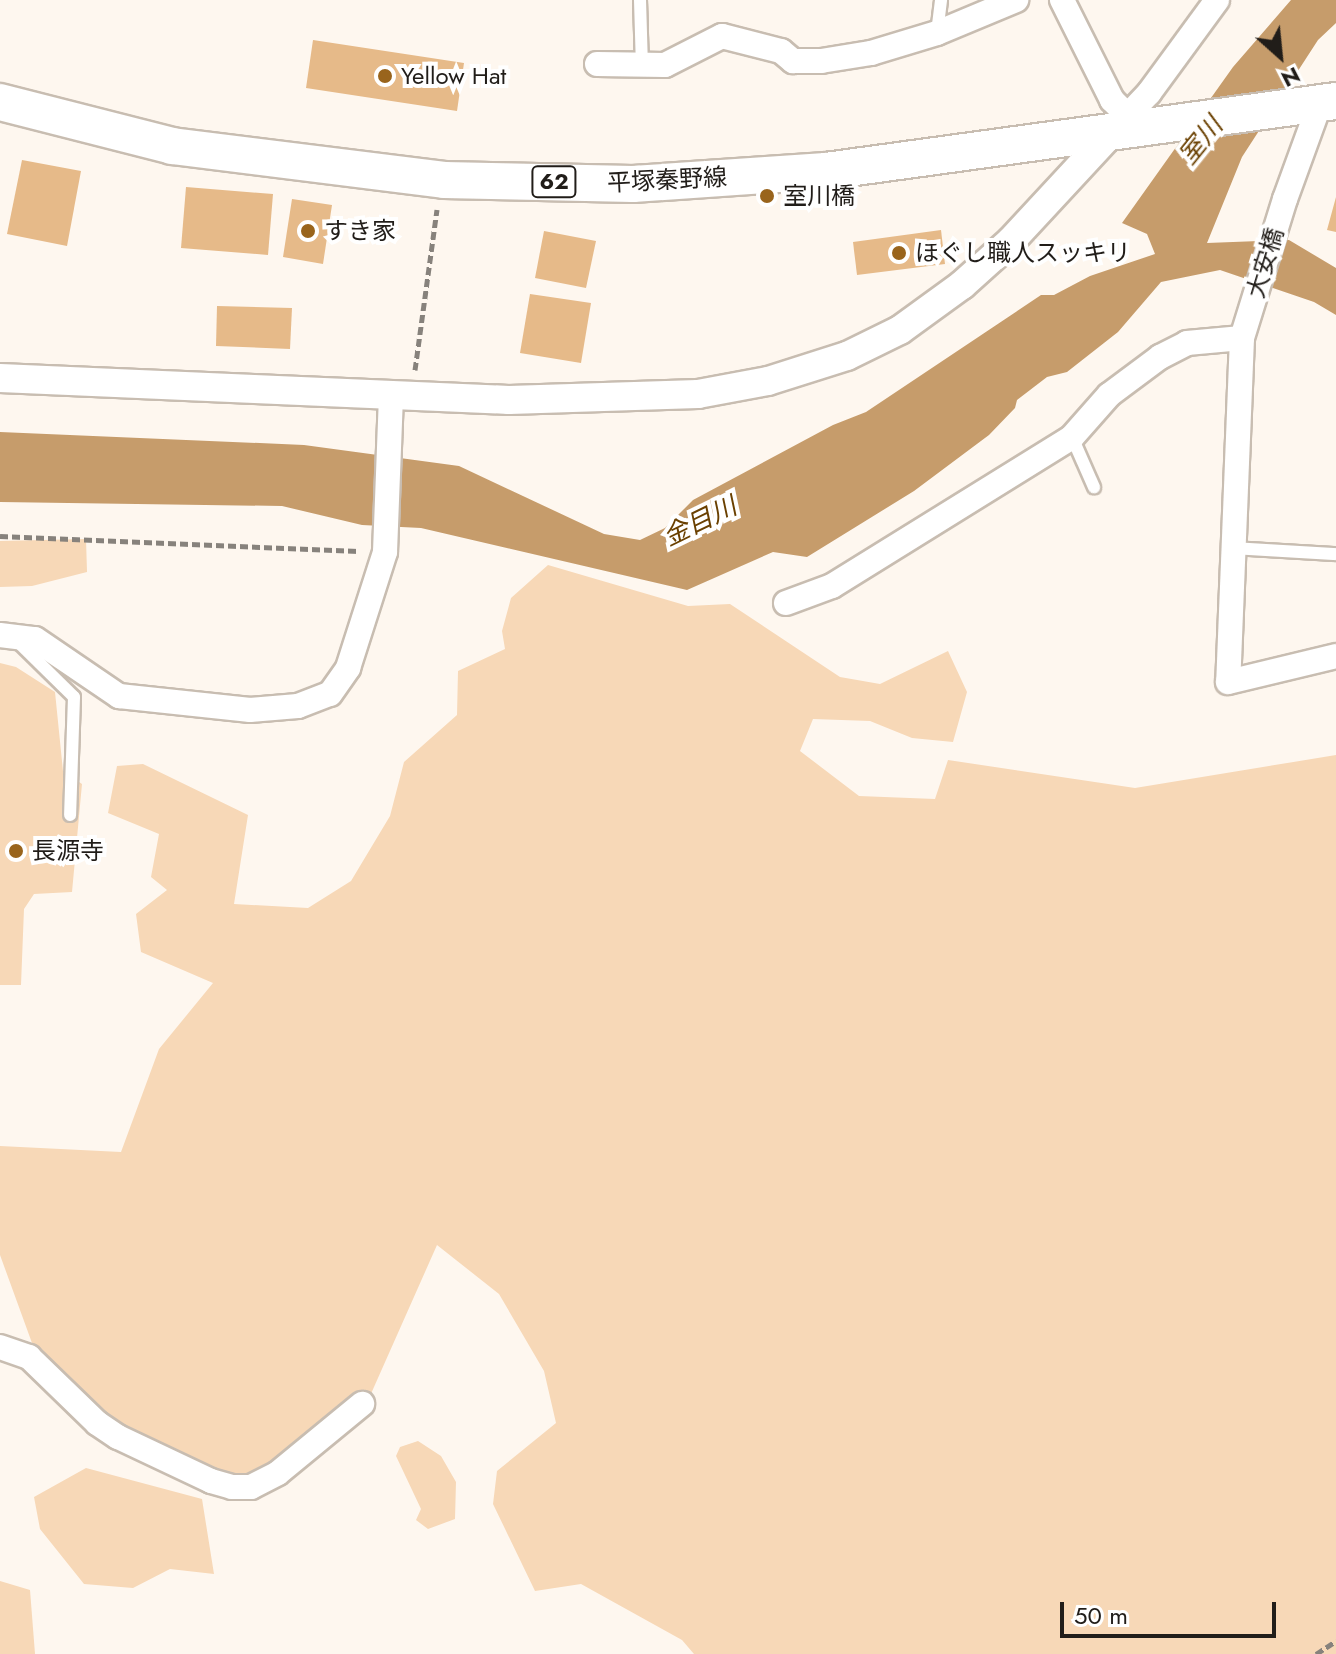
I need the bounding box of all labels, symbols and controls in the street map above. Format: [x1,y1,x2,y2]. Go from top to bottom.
north arrow [1240,16,1320,96]
text: N [1276,59,1306,96]
place label: Yellow Hat [401,62,506,90]
marker: Yellow Hat [376,67,394,85]
water label: 室川 [1173,111,1229,171]
street label: 平塚秦野線 [606,162,728,198]
road number: 62 [530,164,578,200]
place label: 室川橋 [783,182,855,210]
marker: 室川橋 [758,187,776,205]
place label: すき家 [324,217,396,245]
marker: すき家 [299,222,317,240]
street label: 大安橋 [1241,224,1289,302]
place label: ほぐし職人スッキリ [915,239,1131,267]
marker: ほぐし職人スッキリ [890,244,908,262]
water label: 金目川 [658,491,742,553]
place label: 長源寺 [32,837,104,865]
marker: 長源寺 [7,842,25,860]
scale bar [1064,1586,1280,1636]
text: 50 m [1074,1598,1128,1633]

